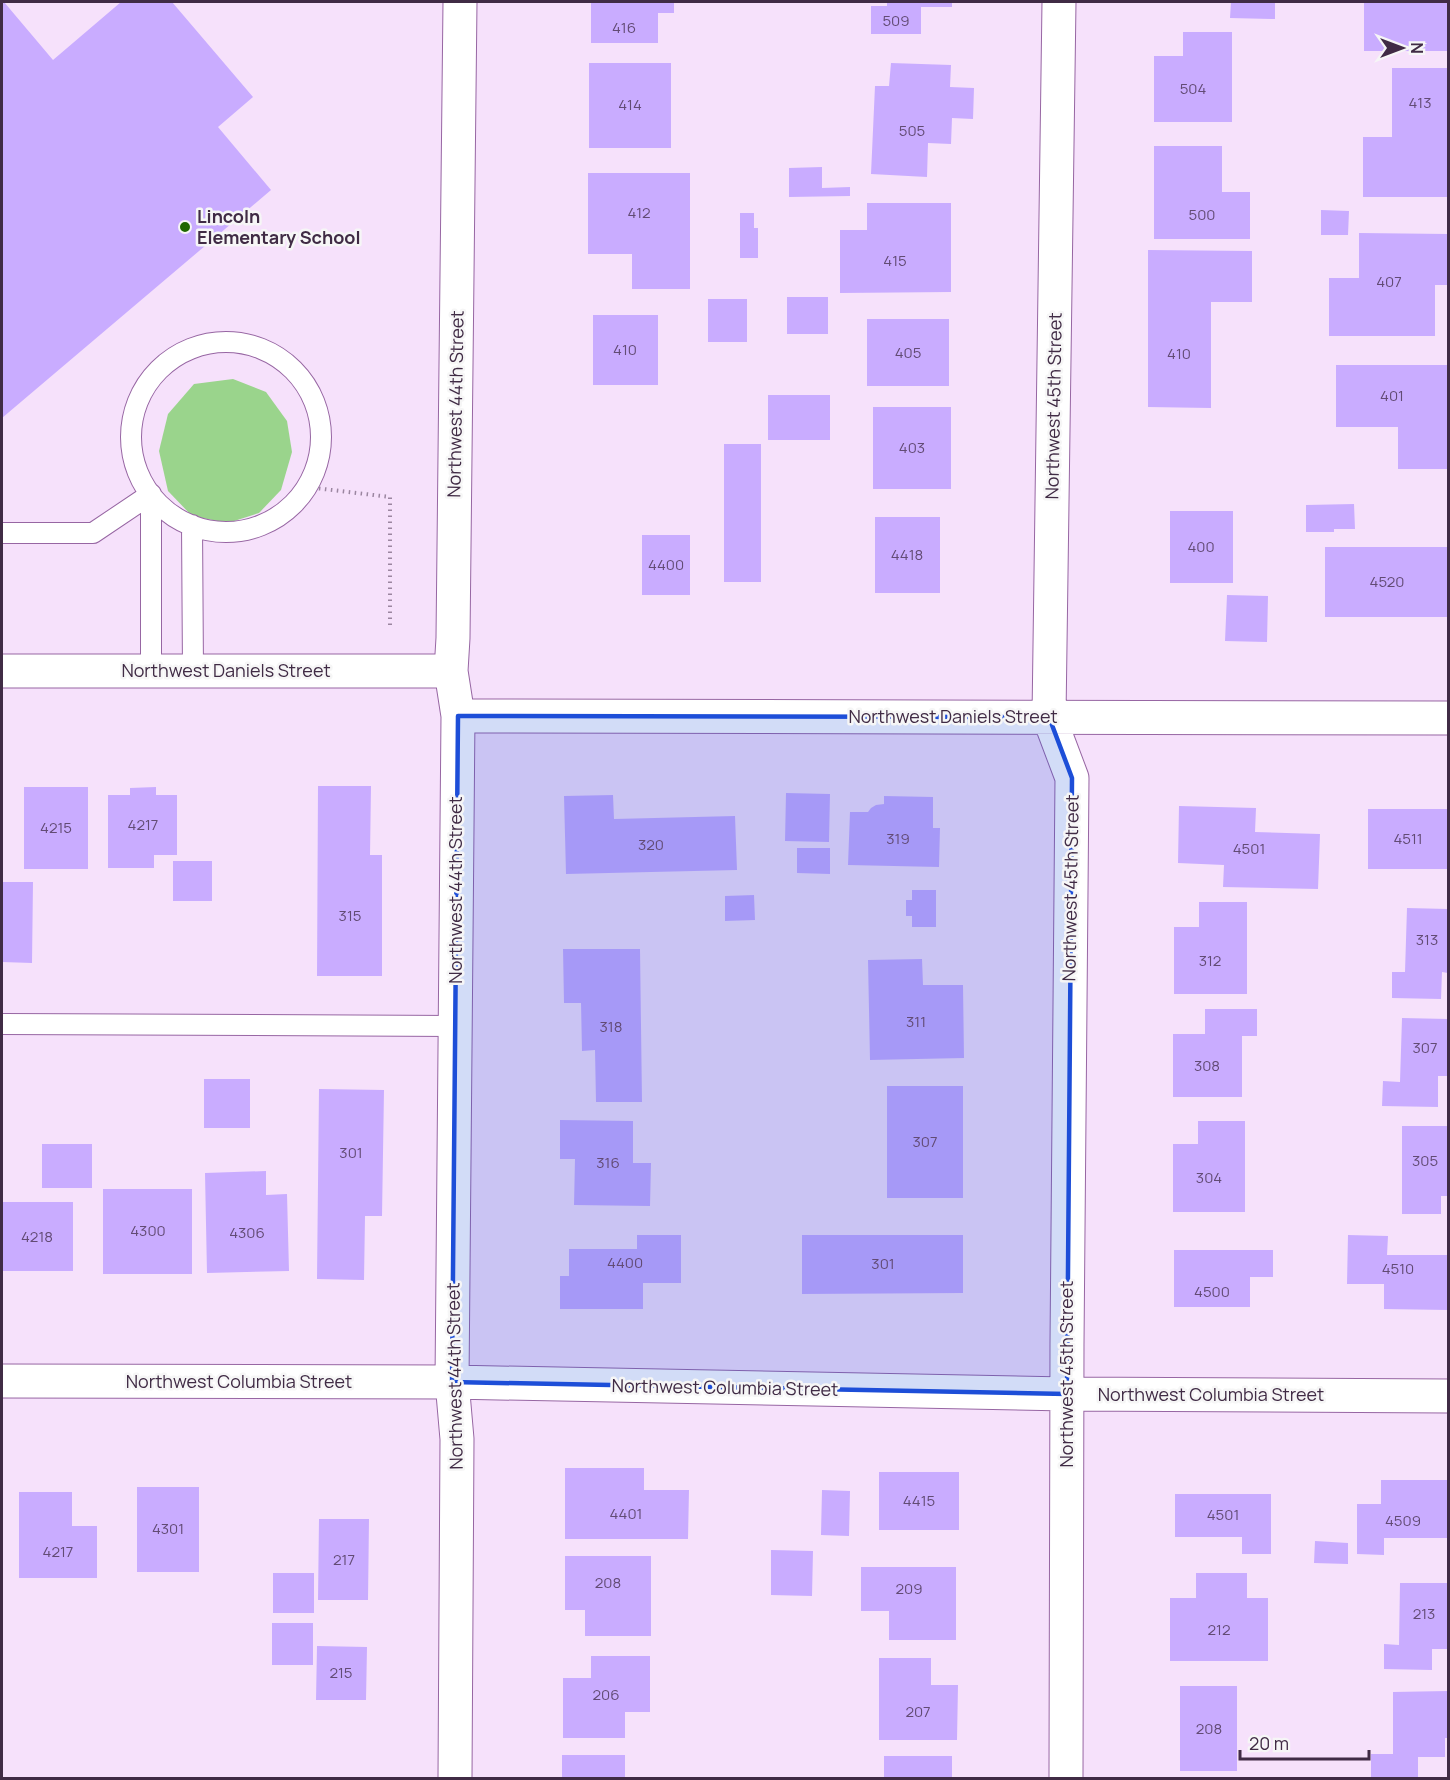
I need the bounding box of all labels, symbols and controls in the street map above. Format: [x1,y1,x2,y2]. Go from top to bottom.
house number: 509 [882,10,910,31]
house number: 416 [612,17,636,38]
north arrow [1372,18,1432,78]
text: N [1406,42,1428,54]
house number: 504 [1180,78,1206,99]
house number: 413 [1409,92,1432,113]
house number: 414 [618,94,642,115]
house number: 505 [899,120,925,141]
house number: 412 [627,202,651,223]
place label: Lincoln Elementary School [197,204,360,249]
house number: 500 [1189,204,1215,225]
marker: Lincoln Elementary School [178,220,192,234]
house number: 415 [883,250,907,271]
house number: 407 [1376,271,1402,292]
street label: Northwest 44th Street [441,310,469,498]
street label: Northwest 45th Street [1039,312,1067,500]
house number: 410 [613,339,637,360]
house number: 405 [895,342,921,363]
house number: 410 [1167,343,1191,364]
house number: 401 [1380,385,1404,406]
house number: 403 [899,437,925,458]
house number: 400 [1187,536,1215,557]
house number: 4418 [891,544,923,565]
house number: 4400 [648,554,684,575]
house number: 4520 [1370,571,1404,592]
street label: Northwest Daniels Street [121,658,331,682]
street label: Northwest Daniels Street [848,704,1058,728]
street label: Northwest 45th Street [1056,794,1084,982]
street label: Northwest 44th Street [443,796,467,984]
house number: 4217 [128,814,158,835]
house number: 4215 [40,817,72,838]
house number: 319 [886,828,910,849]
house number: 4511 [1393,828,1423,849]
house number: 320 [638,834,664,855]
house number: 4501 [1233,838,1265,859]
house number: 315 [339,905,361,926]
house number: 313 [1416,929,1438,950]
house number: 312 [1199,950,1221,971]
house number: 311 [906,1011,926,1032]
house number: 318 [600,1016,622,1037]
house number: 307 [1413,1037,1437,1058]
house number: 308 [1194,1055,1220,1076]
house number: 307 [913,1131,937,1152]
house number: 301 [339,1142,363,1163]
house number: 305 [1412,1150,1438,1171]
house number: 316 [596,1152,620,1173]
house number: 304 [1196,1167,1222,1188]
house number: 4300 [130,1220,166,1241]
house number: 4306 [229,1222,265,1243]
house number: 4218 [21,1226,53,1247]
house number: 4400 [607,1252,643,1273]
house number: 301 [871,1253,895,1274]
house number: 4510 [1382,1258,1414,1279]
street label: Northwest 45th Street [1054,1281,1078,1467]
house number: 4500 [1194,1281,1230,1302]
street label: Northwest 44th Street [440,1282,468,1470]
street label: Northwest Columbia Street [126,1369,352,1393]
street label: Northwest Columbia Street [612,1373,839,1401]
street label: Northwest Columbia Street [1098,1382,1324,1406]
house number: 4415 [903,1490,935,1511]
house number: 4401 [610,1503,642,1524]
house number: 4501 [1207,1504,1239,1525]
house number: 4509 [1385,1510,1421,1531]
house number: 4301 [152,1518,184,1539]
house number: 4217 [43,1541,73,1562]
house number: 217 [333,1549,355,1570]
house number: 208 [595,1572,621,1593]
house number: 209 [895,1578,923,1599]
house number: 213 [1413,1603,1435,1624]
house number: 212 [1208,1619,1230,1640]
house number: 215 [329,1662,353,1683]
house number: 206 [592,1684,620,1705]
house number: 207 [905,1701,931,1722]
house number: 208 [1196,1718,1222,1739]
scale bar [1240,1723,1369,1761]
text: 20 m [1249,1731,1289,1755]

